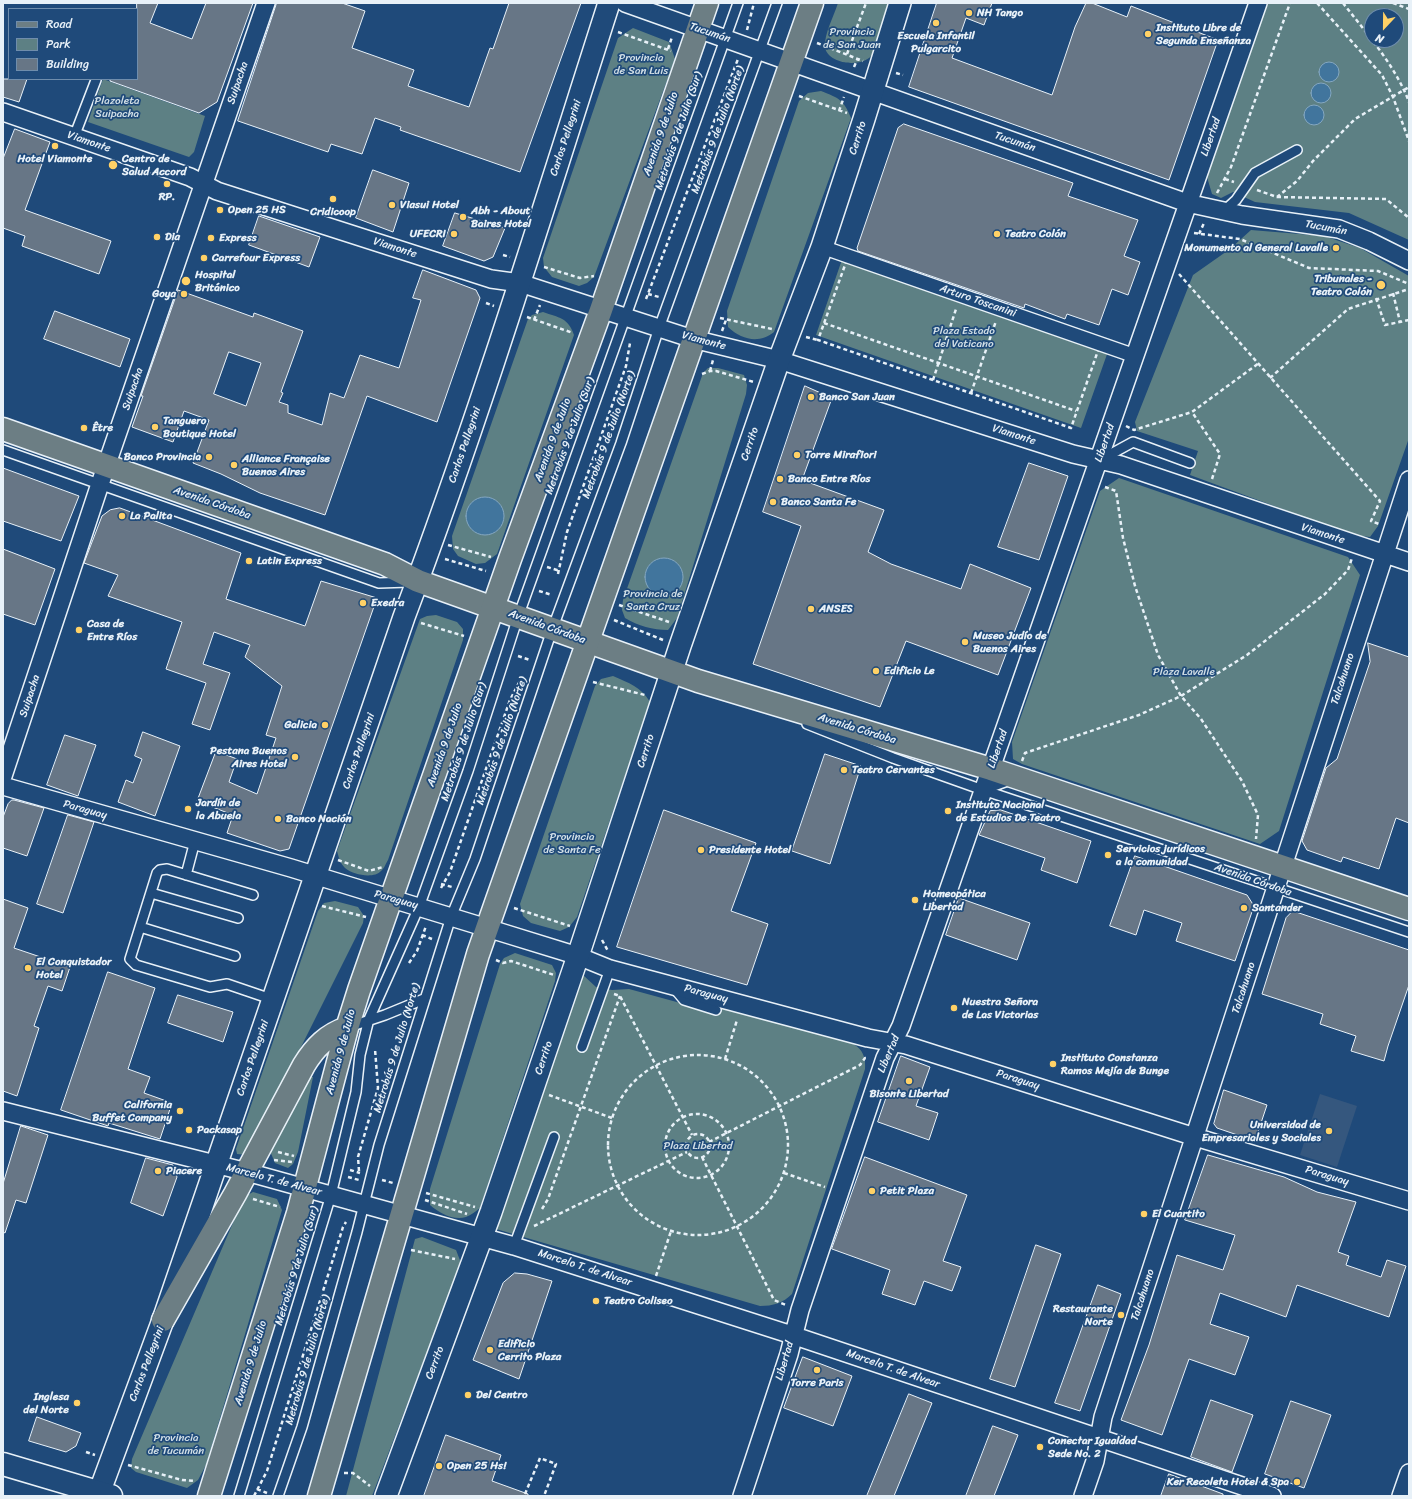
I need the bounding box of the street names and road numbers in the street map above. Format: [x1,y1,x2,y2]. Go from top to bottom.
street label: Tucumán [688,20,732,46]
street label: Suipacha [225,60,251,106]
street label: Metrobús 9 de Julio (Norte) [689,64,747,196]
street label: Metrobús 9 de Julio (Sur) [653,70,705,192]
street label: Avenida 9 de Julio [640,90,682,178]
street label: Carlos Pellegrini [547,98,585,178]
street label: Libertad [1198,116,1224,158]
street label: Cerrito [846,120,870,156]
street label: Viamonte [66,128,112,156]
street label: Tucumán [993,129,1037,155]
street label: Tucumán [1304,217,1348,239]
street label: Viamonte [372,235,418,261]
street label: Arturo Toscanini [938,282,1018,320]
street label: Viamonte [681,329,727,353]
street label: Suipacha [120,366,146,412]
street label: Metrobús 9 de Julio (Norte) [580,369,638,501]
street label: Metrobús 9 de Julio (Sur) [543,376,597,496]
street label: Avenida 9 de Julio [532,397,574,483]
street label: Carlos Pellegrini [446,405,484,485]
street label: Viamonte [991,422,1037,448]
street label: Libertad [1092,422,1118,464]
street label: Cerrito [738,426,762,462]
street label: Avenida Córdoba [172,484,252,522]
street label: Viamonte [1300,521,1346,547]
street label: Avenida Córdoba [507,607,587,647]
street label: Talcahuano [1328,652,1358,706]
street label: Suipacha [17,673,43,719]
street label: Metrobús 9 de Julio (Norte) [474,675,530,807]
street label: Metrobús 9 de Julio (Sur) [439,681,489,803]
street label: Avenida 9 de Julio [424,701,466,789]
street label: Carlos Pellegrini [340,711,378,791]
street label: Avenida Córdoba [816,711,898,747]
street label: Libertad [985,728,1011,770]
street label: Cerrito [634,733,658,769]
street label: Paraguay [62,797,108,823]
street label: Avenida Córdoba [1213,861,1293,899]
street label: Paraguay [373,887,419,913]
street label: Talcahuano [1229,961,1259,1015]
street label: Metrobús 9 de Julio (Norte) [371,982,423,1114]
street label: Paraguay [683,982,729,1006]
street label: Avenida 9 de Julio [323,1008,359,1096]
street label: Carlos Pellegrini [234,1018,272,1098]
street label: Libertad [875,1033,903,1075]
street label: Cerrito [532,1040,556,1076]
street label: Paraguay [995,1067,1041,1093]
street label: Marcelo T. de Alvear [225,1161,323,1199]
street label: Paraguay [1304,1163,1350,1189]
street label: Metrobús 9 de Julio (Sur) [273,1205,321,1327]
street label: Marcelo T. de Alvear [536,1247,634,1289]
street label: Talcahuano [1128,1268,1158,1322]
street label: Metrobús 9 de Julio (Norte) [283,1293,333,1427]
street label: Avenida 9 de Julio [232,1319,270,1407]
street label: Carlos Pellegrini [127,1325,167,1403]
street label: Libertad [773,1340,797,1382]
street label: Cerrito [423,1345,447,1381]
street label: Marcelo T. de Alvear [844,1347,942,1391]

